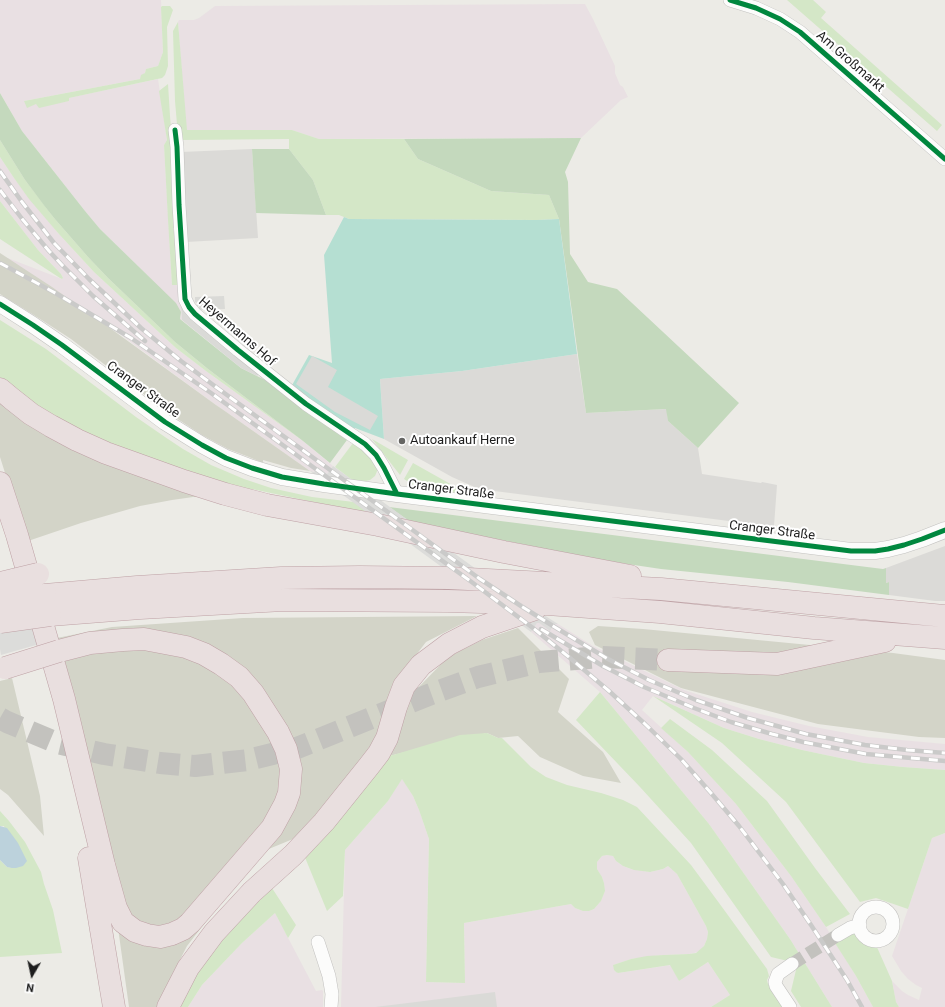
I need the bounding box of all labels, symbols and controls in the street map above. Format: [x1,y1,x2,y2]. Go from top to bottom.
street label: Am Großmarkt [813,28,887,96]
street label: Heyermanns Hof [195,294,279,370]
street label: Cranger Straße [103,358,183,422]
place label: Autoankauf Herne [410,433,515,449]
marker: Autoankauf Herne [397,436,407,446]
street label: Cranger Straße [407,477,495,503]
street label: Cranger Straße [728,518,816,544]
north arrow [12,955,52,995]
text: N [25,980,35,994]

